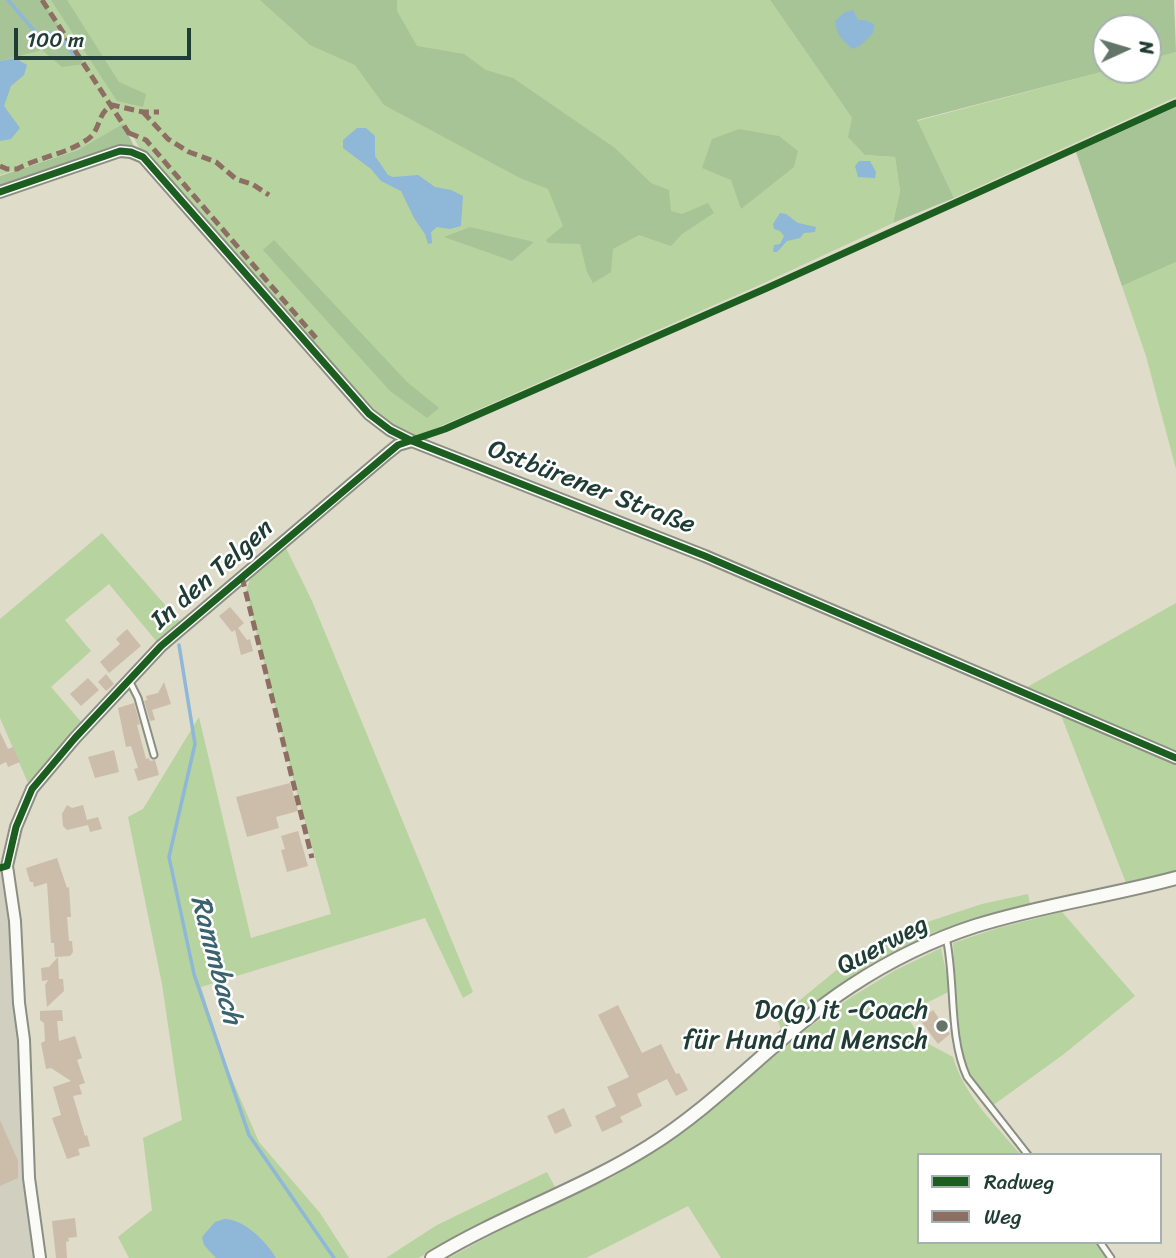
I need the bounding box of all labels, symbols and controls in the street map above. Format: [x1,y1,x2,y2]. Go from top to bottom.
scale bar [18,14,194,58]
north arrow [1092,14,1162,84]
text: 100 m [27,21,84,59]
text: N [1130,40,1163,55]
street label: Ostbürener Straße [483,434,699,542]
street label: In den Telgen [145,513,281,637]
water label: Rammbach [182,892,248,1028]
street label: Querweg [832,909,934,983]
place label: Do(g) it -Coach für Hund und Mensch [683,995,928,1056]
marker: Do(g) it -Coach für Hund und Mensch [934,1018,950,1034]
legend [917,1153,1162,1244]
text: Radweg [984,1163,1054,1201]
text: Weg [984,1198,1022,1236]

